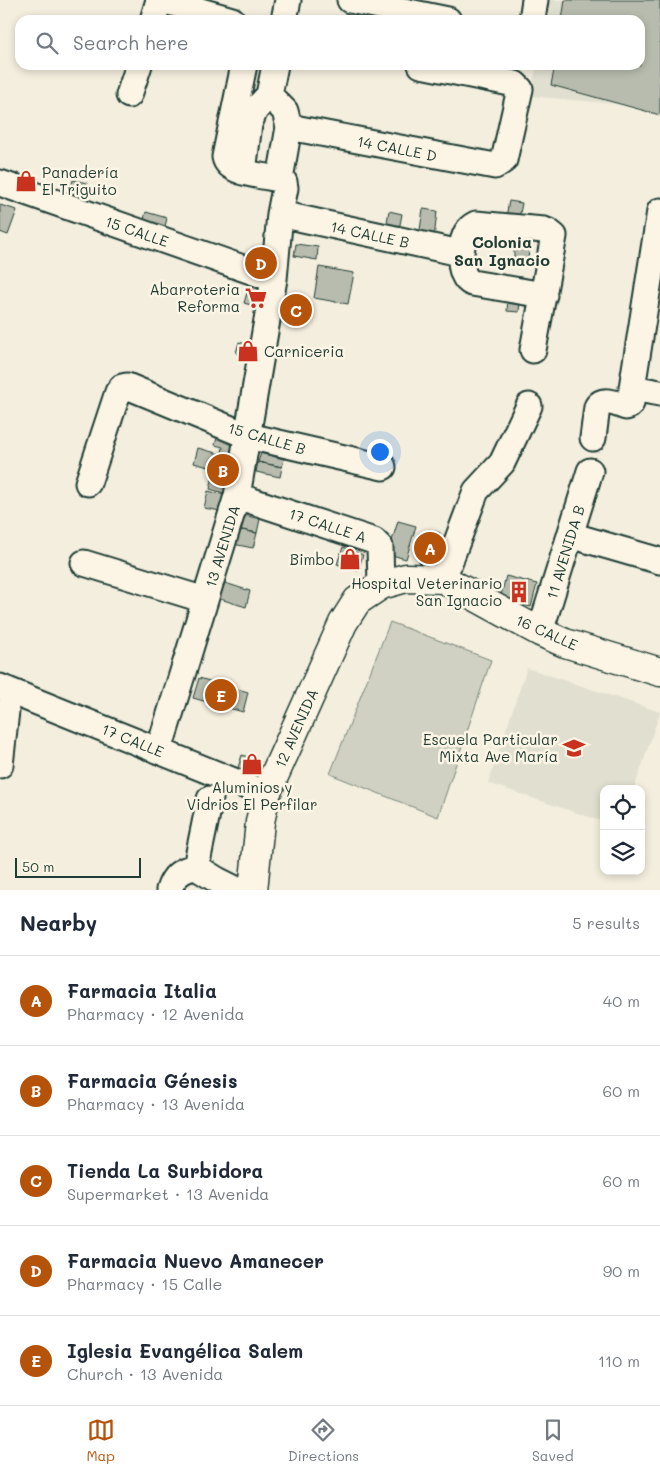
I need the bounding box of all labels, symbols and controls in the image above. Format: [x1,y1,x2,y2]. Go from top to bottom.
search box [15,15,645,70]
icon: search [33,29,61,57]
text: Search here [73,30,189,55]
street label: 14 CALLE D [355,130,439,166]
place label: Panadería El Triguito [42,162,119,199]
shop icon: Panadería El Triguito [13,168,39,194]
street label: 15 CALLE [103,211,172,251]
street label: 14 CALLE B [329,216,411,252]
district label: Colonia San Ignacio [454,231,550,270]
pin: D [245,244,277,282]
place label: Abarroteria Reforma [149,279,240,316]
supermarket icon: Abarroteria Reforma [243,285,269,311]
pin: C [280,291,312,329]
shop icon: Carniceria [235,338,261,364]
place label: Carniceria [264,341,344,361]
street label: 15 CALLE B [226,417,308,459]
your location [367,439,393,465]
pin: B [207,451,239,489]
street label: 13 AVENIDA [200,502,244,590]
street label: 17 CALLE A [287,503,369,547]
street label: 11 AVENIDA B [541,503,589,601]
pin: A [414,529,446,567]
shop icon: Bimbo [337,546,363,572]
place label: Bimbo [290,549,334,569]
place label: Hospital Veterinario San Ignacio [351,573,502,610]
building icon: Hospital Veterinario San Ignacio [506,579,532,605]
street label: 16 CALLE [513,609,582,655]
pin: E [205,676,237,714]
street label: 12 AVENIDA [270,685,322,771]
street label: 17 CALLE [99,718,167,762]
place label: Escuela Particular Mixta Ave María [423,729,558,766]
school or university icon: Escuela Particular Mixta Ave María [561,735,587,761]
shop icon: Aluminios y Vidrios El Perfilar [239,751,265,777]
place label: Aluminios y Vidrios El Perfilar [186,777,318,814]
map controls [600,785,645,875]
button: locate [600,785,645,830]
button: layers [600,830,645,875]
scale bar [15,855,141,878]
text: 50 m [22,857,54,876]
text: Nearby [20,909,97,936]
text: 5 results [572,912,640,933]
text: Farmacia Italia [67,978,217,1003]
text: A [30,990,42,1011]
text: 40 m [603,990,640,1011]
text: Pharmacy · 12 Avenida [67,1003,244,1024]
text: Farmacia Génesis [67,1068,238,1093]
text: B [31,1080,41,1101]
text: 60 m [603,1080,640,1101]
text: Pharmacy · 13 Avenida [67,1093,245,1114]
text: Tienda La Surbidora [67,1158,263,1183]
text: C [30,1170,42,1191]
text: 60 m [603,1170,640,1191]
text: Supermarket · 13 Avenida [67,1183,269,1204]
text: Farmacia Nuevo Amanecer [67,1248,324,1273]
text: D [30,1260,42,1281]
text: 90 m [603,1260,640,1281]
text: Pharmacy · 15 Calle [67,1273,222,1294]
text: Iglesia Evangélica Salem [67,1338,303,1363]
text: E [31,1350,41,1371]
text: 110 m [598,1350,640,1371]
text: Church · 13 Avenida [67,1363,223,1384]
tab: Map [86,1416,115,1465]
tab: Directions [288,1416,359,1465]
tab: Saved [532,1416,574,1465]

